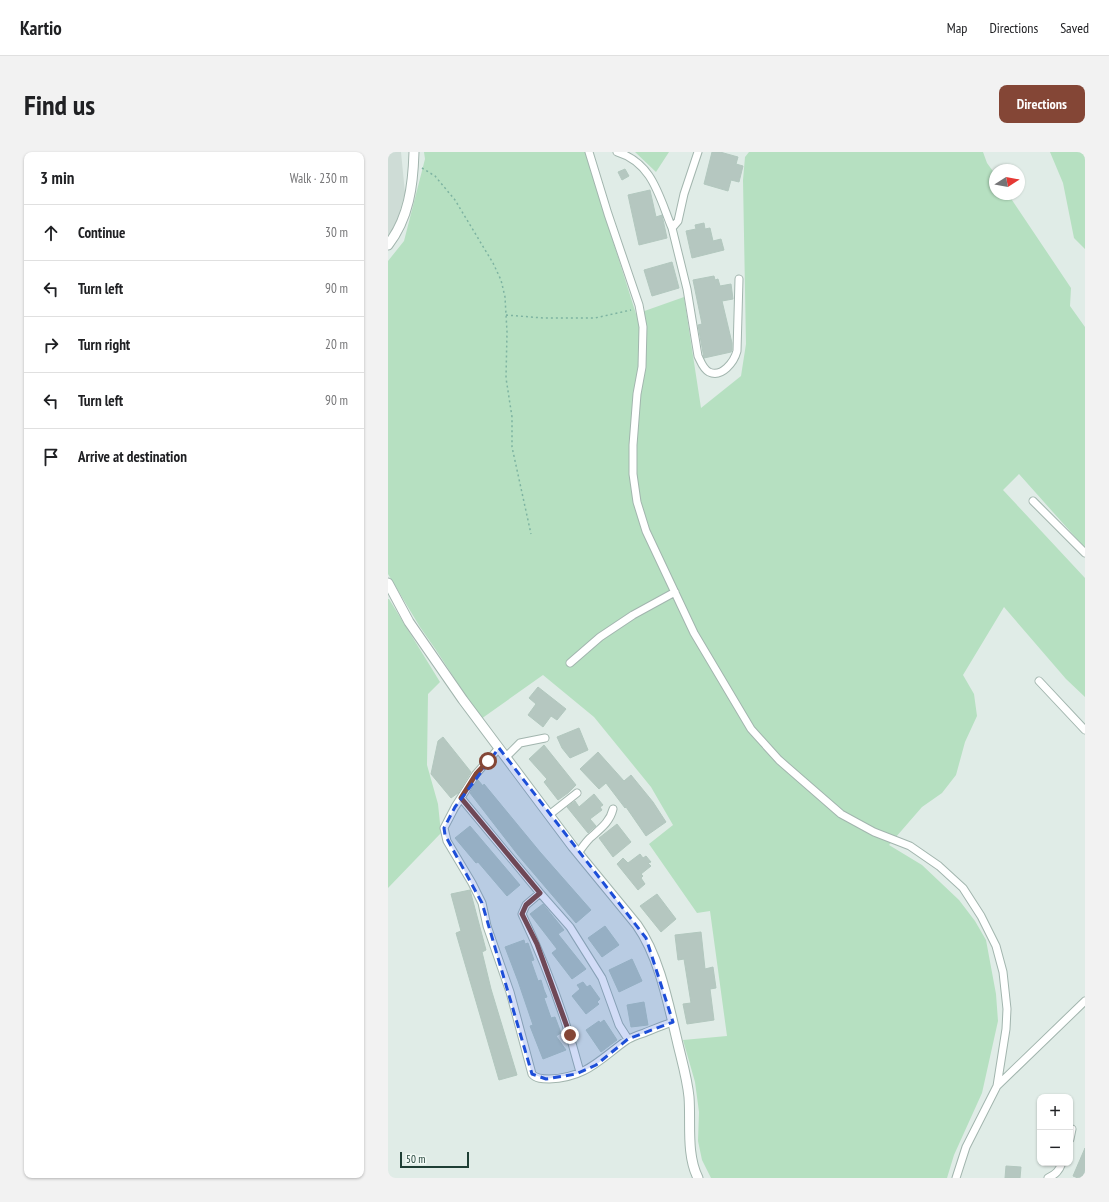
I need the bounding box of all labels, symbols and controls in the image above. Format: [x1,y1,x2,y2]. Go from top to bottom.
text: Kartio [20,16,62,40]
text: Map [947,19,967,37]
text: Directions [989,19,1038,37]
text: Saved [1060,19,1089,37]
button: Directions [999,85,1085,123]
text: Find us [24,86,95,123]
north arrow [989,164,1025,200]
text: 3 min [40,167,74,189]
text: Walk · 230 m [290,170,348,187]
icon: ahead [40,222,62,244]
text: Continue [78,223,125,242]
text: 30 m [325,224,348,241]
icon: left [40,278,62,300]
text: Turn left [78,279,123,298]
text: 90 m [325,280,348,297]
icon: right [40,334,62,356]
text: Turn right [78,335,130,354]
text: 20 m [325,336,348,353]
icon: left [40,390,62,412]
text: Turn left [78,391,123,410]
text: 90 m [325,392,348,409]
icon: arrive [40,446,62,468]
text: Arrive at destination [78,447,187,466]
route start [479,752,497,770]
route end [561,1026,579,1044]
map controls [1037,1094,1073,1166]
button: + [1037,1094,1073,1130]
button: − [1037,1130,1073,1166]
scale bar [400,1150,469,1169]
text: 50 m [406,1152,425,1166]

